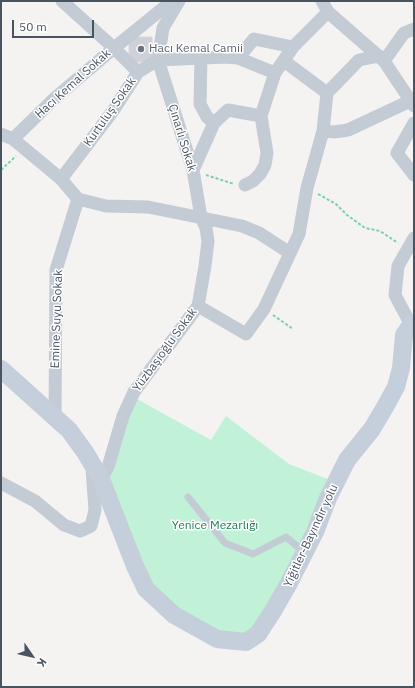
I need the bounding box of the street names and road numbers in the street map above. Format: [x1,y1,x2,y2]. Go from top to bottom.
street label: Hacı Kemal Sokak [32,46,114,122]
street label: Kurtuluş Sokak [81,75,139,149]
street label: Çınarlı Sokak [165,102,199,174]
street label: Emine Suyu Sokak [48,269,66,369]
street label: Yüzbaşıoğlu Sokak [130,305,200,395]
street label: Yiğitler-Bayındır yolu [281,482,341,590]

